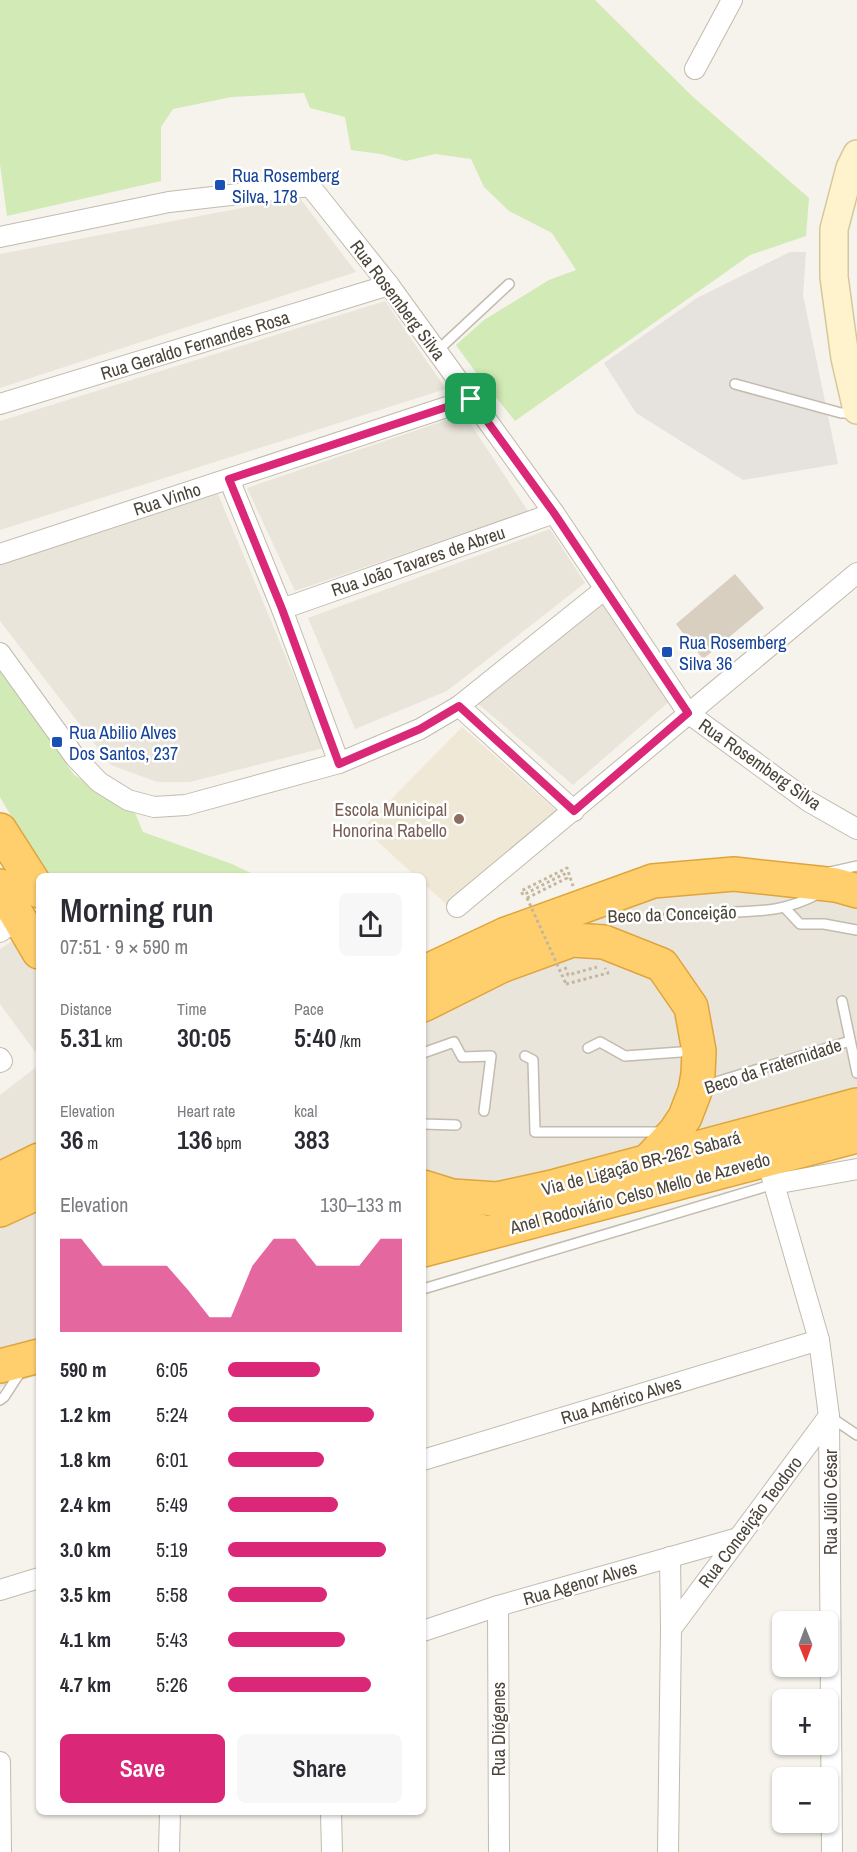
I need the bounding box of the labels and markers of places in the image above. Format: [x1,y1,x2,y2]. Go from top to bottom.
place label: Rua Rosemberg Silva, 178 [232,163,340,209]
marker: Rua Rosemberg Silva, 178 [213,178,227,192]
pin [445,373,496,424]
place label: Rua Rosemberg Silva 36 [679,630,787,676]
marker: Rua Rosemberg Silva 36 [660,645,674,659]
place label: Rua Abilio Alves Dos Santos, 237 [69,720,178,766]
marker: Rua Abilio Alves Dos Santos, 237 [50,735,64,749]
place label: Escola Municipal Honorina Rabello [332,797,447,843]
marker: Escola Municipal Honorina Rabello [452,812,466,826]

